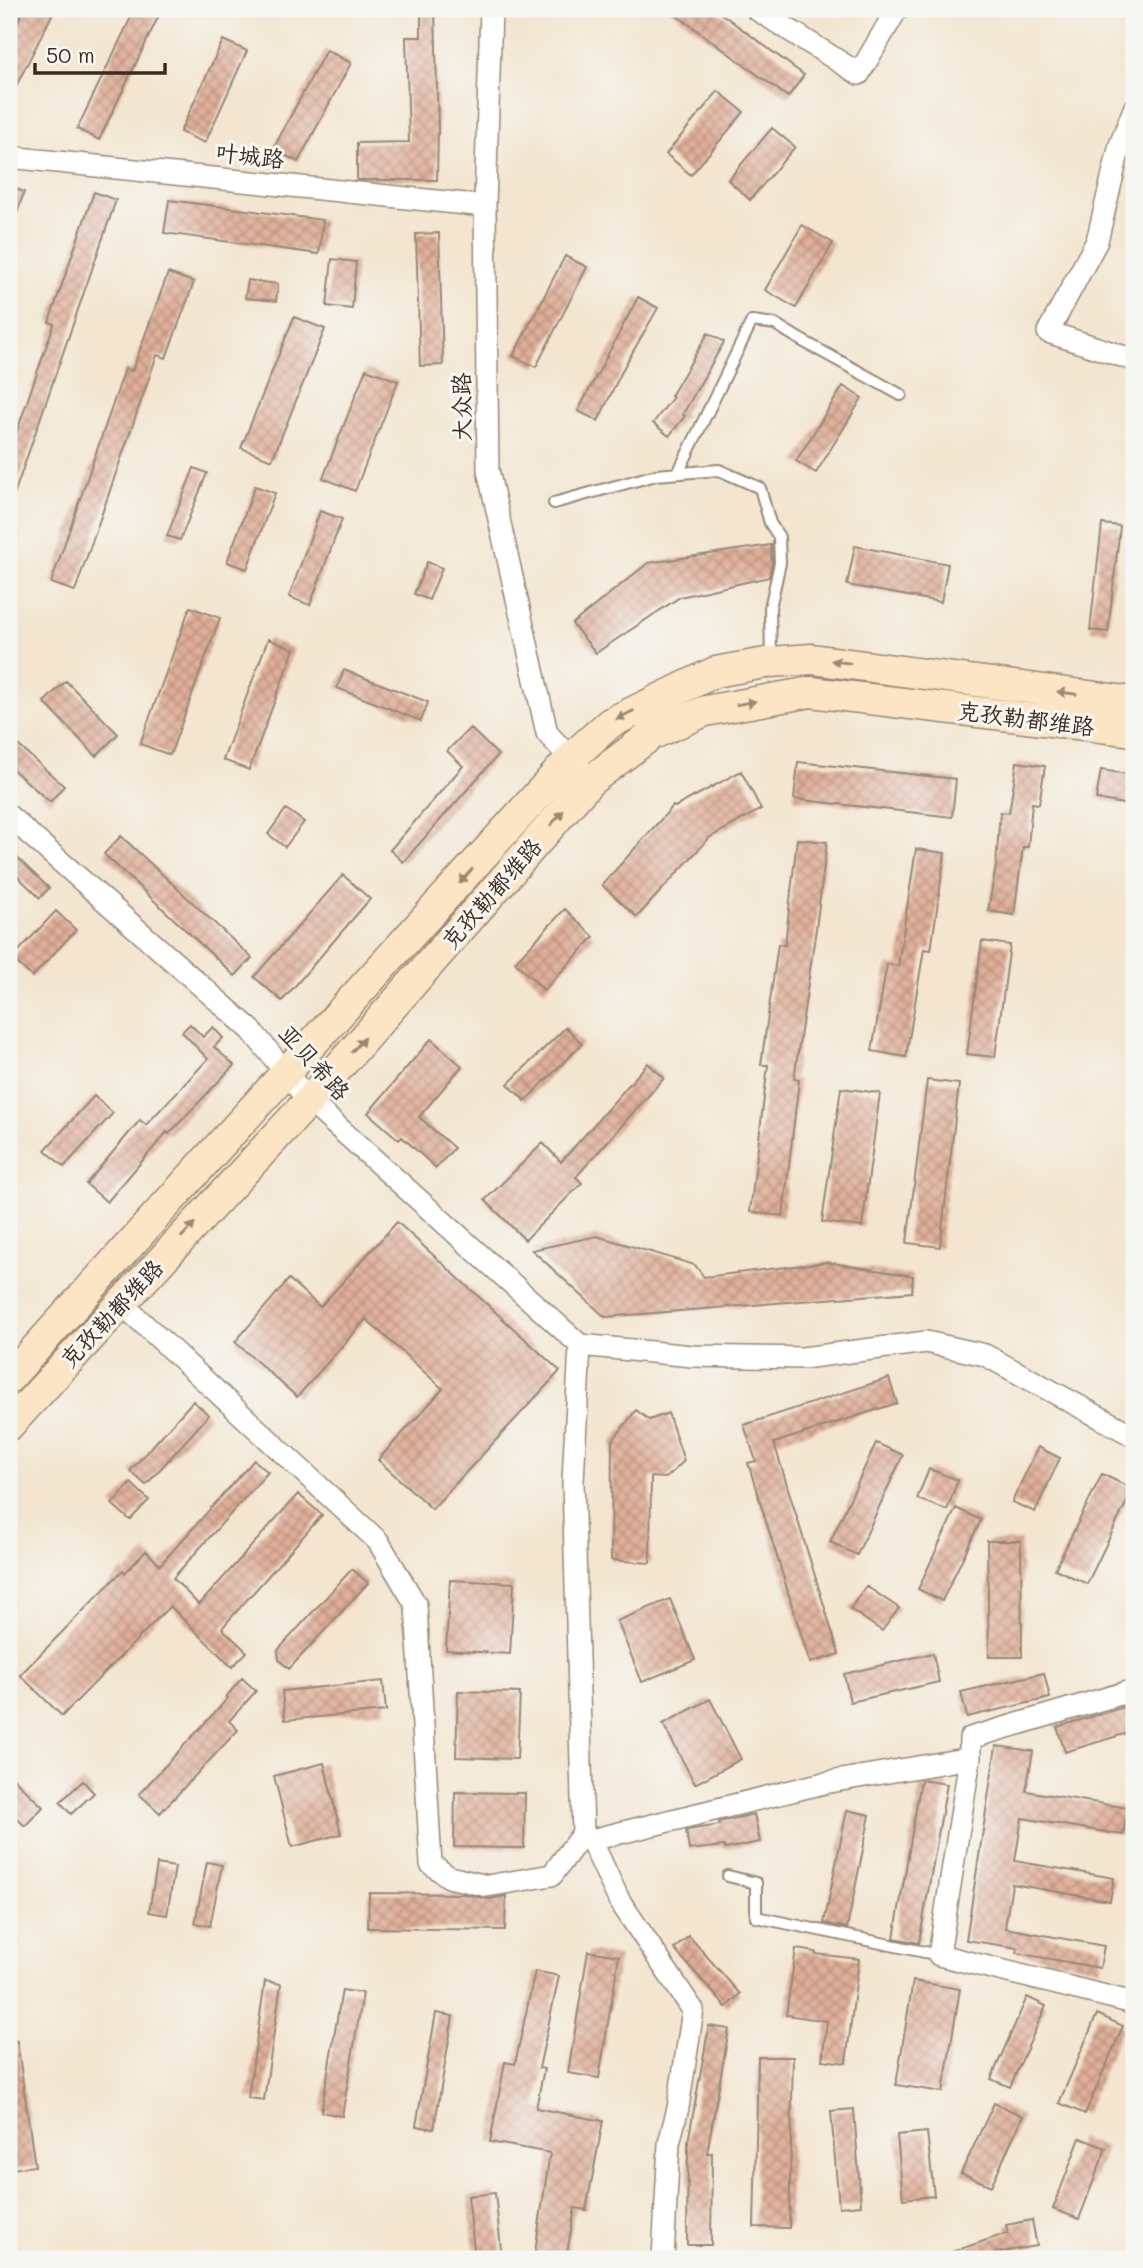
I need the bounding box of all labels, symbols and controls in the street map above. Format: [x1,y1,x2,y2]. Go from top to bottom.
scale bar [35,32,164,76]
text: 50 m [46,41,95,68]
street label: 叶城路 [214,136,286,174]
street label: 大众路 [445,372,477,442]
one-way arrow [830,657,852,668]
one-way arrow [1055,687,1077,698]
street label: 克孜勒都维路 [956,695,1096,741]
one-way arrow [735,698,757,709]
one-way arrow [615,710,635,721]
one-way arrow [549,810,564,827]
street label: 克孜勒都维路 [434,831,548,955]
one-way arrow [458,867,474,885]
street label: 亚贝希路 [273,1018,357,1106]
one-way arrow [350,1036,365,1053]
one-way arrow [179,1222,195,1239]
street label: 克孜勒都维路 [53,1252,169,1374]

